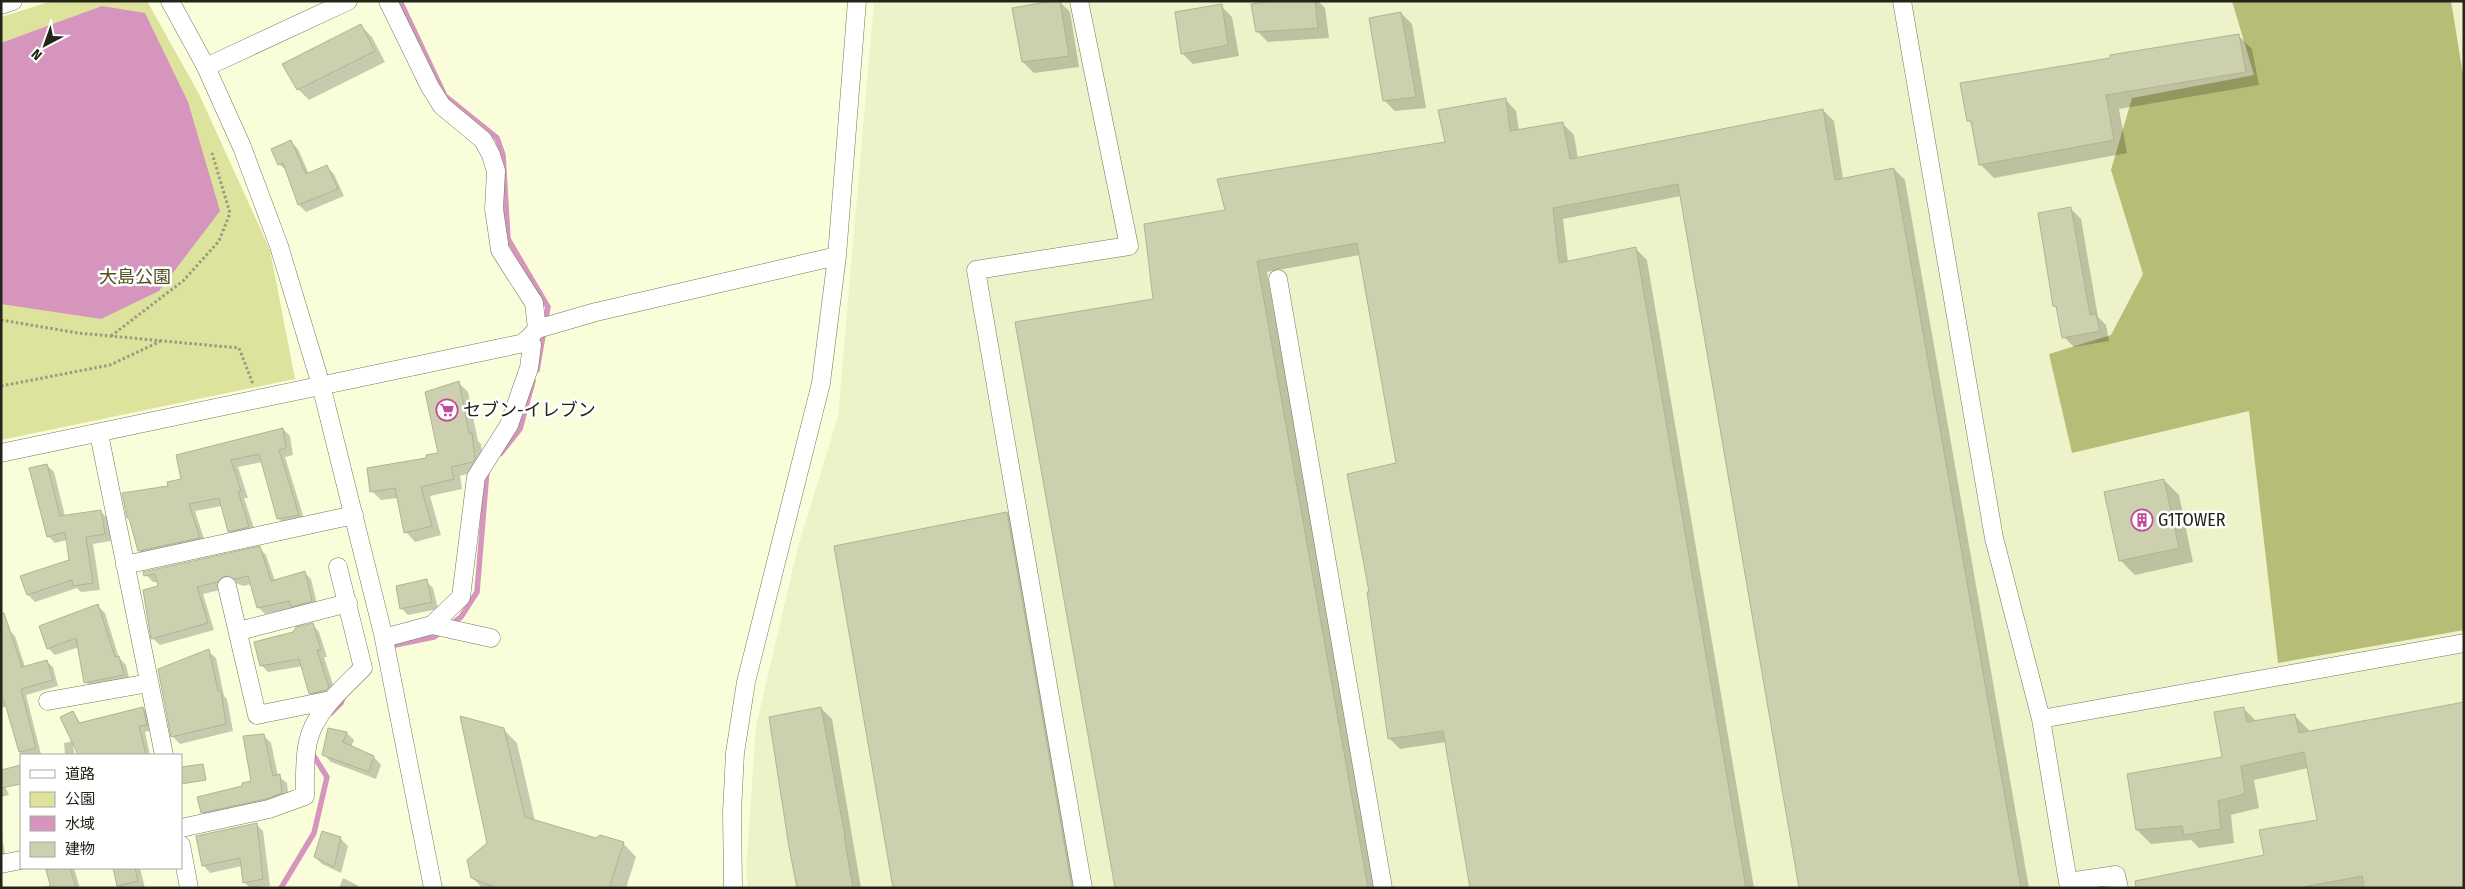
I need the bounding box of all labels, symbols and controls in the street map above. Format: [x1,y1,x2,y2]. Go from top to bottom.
north arrow [20,20,70,70]
text: N [28,45,46,64]
park label: 大島公園 [99,266,171,288]
supermarket icon: セブン-イレブン [435,398,459,422]
place label: セブン-イレブン [463,399,596,421]
building icon: G1TOWER [2130,508,2154,532]
place label: G1TOWER [2158,509,2226,531]
legend [20,754,182,869]
text: 道路 [65,765,95,783]
text: 公園 [65,790,95,808]
text: 水域 [65,815,95,833]
text: 建物 [65,840,95,858]

